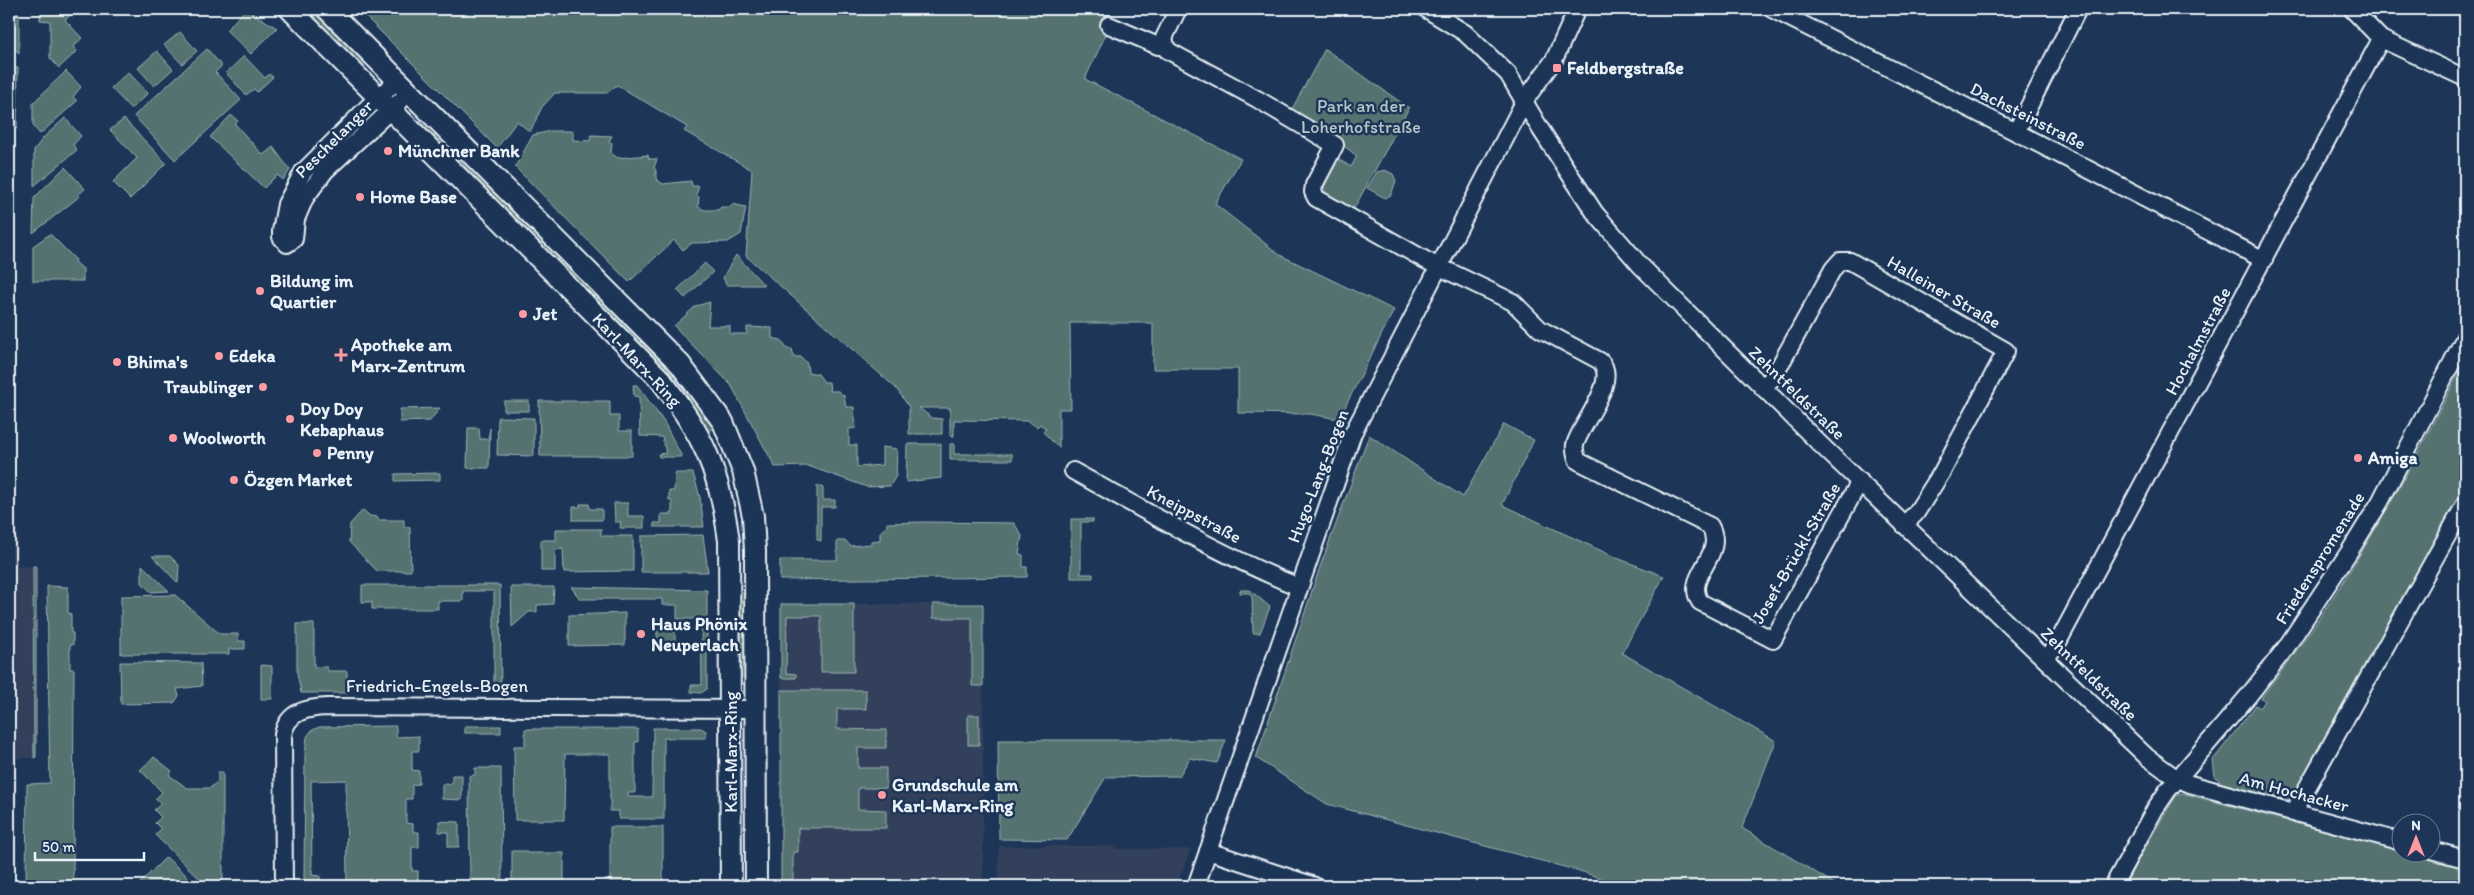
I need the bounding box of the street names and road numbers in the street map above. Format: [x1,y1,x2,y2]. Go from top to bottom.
street label: Dachsteinstraße [1966,77,2090,155]
street label: Peschelanger [290,95,378,183]
street label: Halleiner Straße [1883,251,2005,333]
street label: Hochalmstraße [2160,283,2236,399]
street label: Karl-Marx-Ring [588,308,687,412]
street label: Zehntfeldstraße [1744,341,1850,445]
street label: Hugo-Lang-Bogen [1282,406,1354,546]
street label: Josef-Brückl-Straße [1747,479,1845,627]
street label: Kneippstraße [1143,480,1245,548]
street label: Friedenspromenade [2270,488,2370,628]
street label: Zehntfeldstraße [2036,622,2142,726]
street label: Friedrich-Engels-Bogen [346,675,529,697]
street label: Karl-Marx-Ring [720,690,742,813]
street label: Am Hochacker [2237,767,2352,817]

